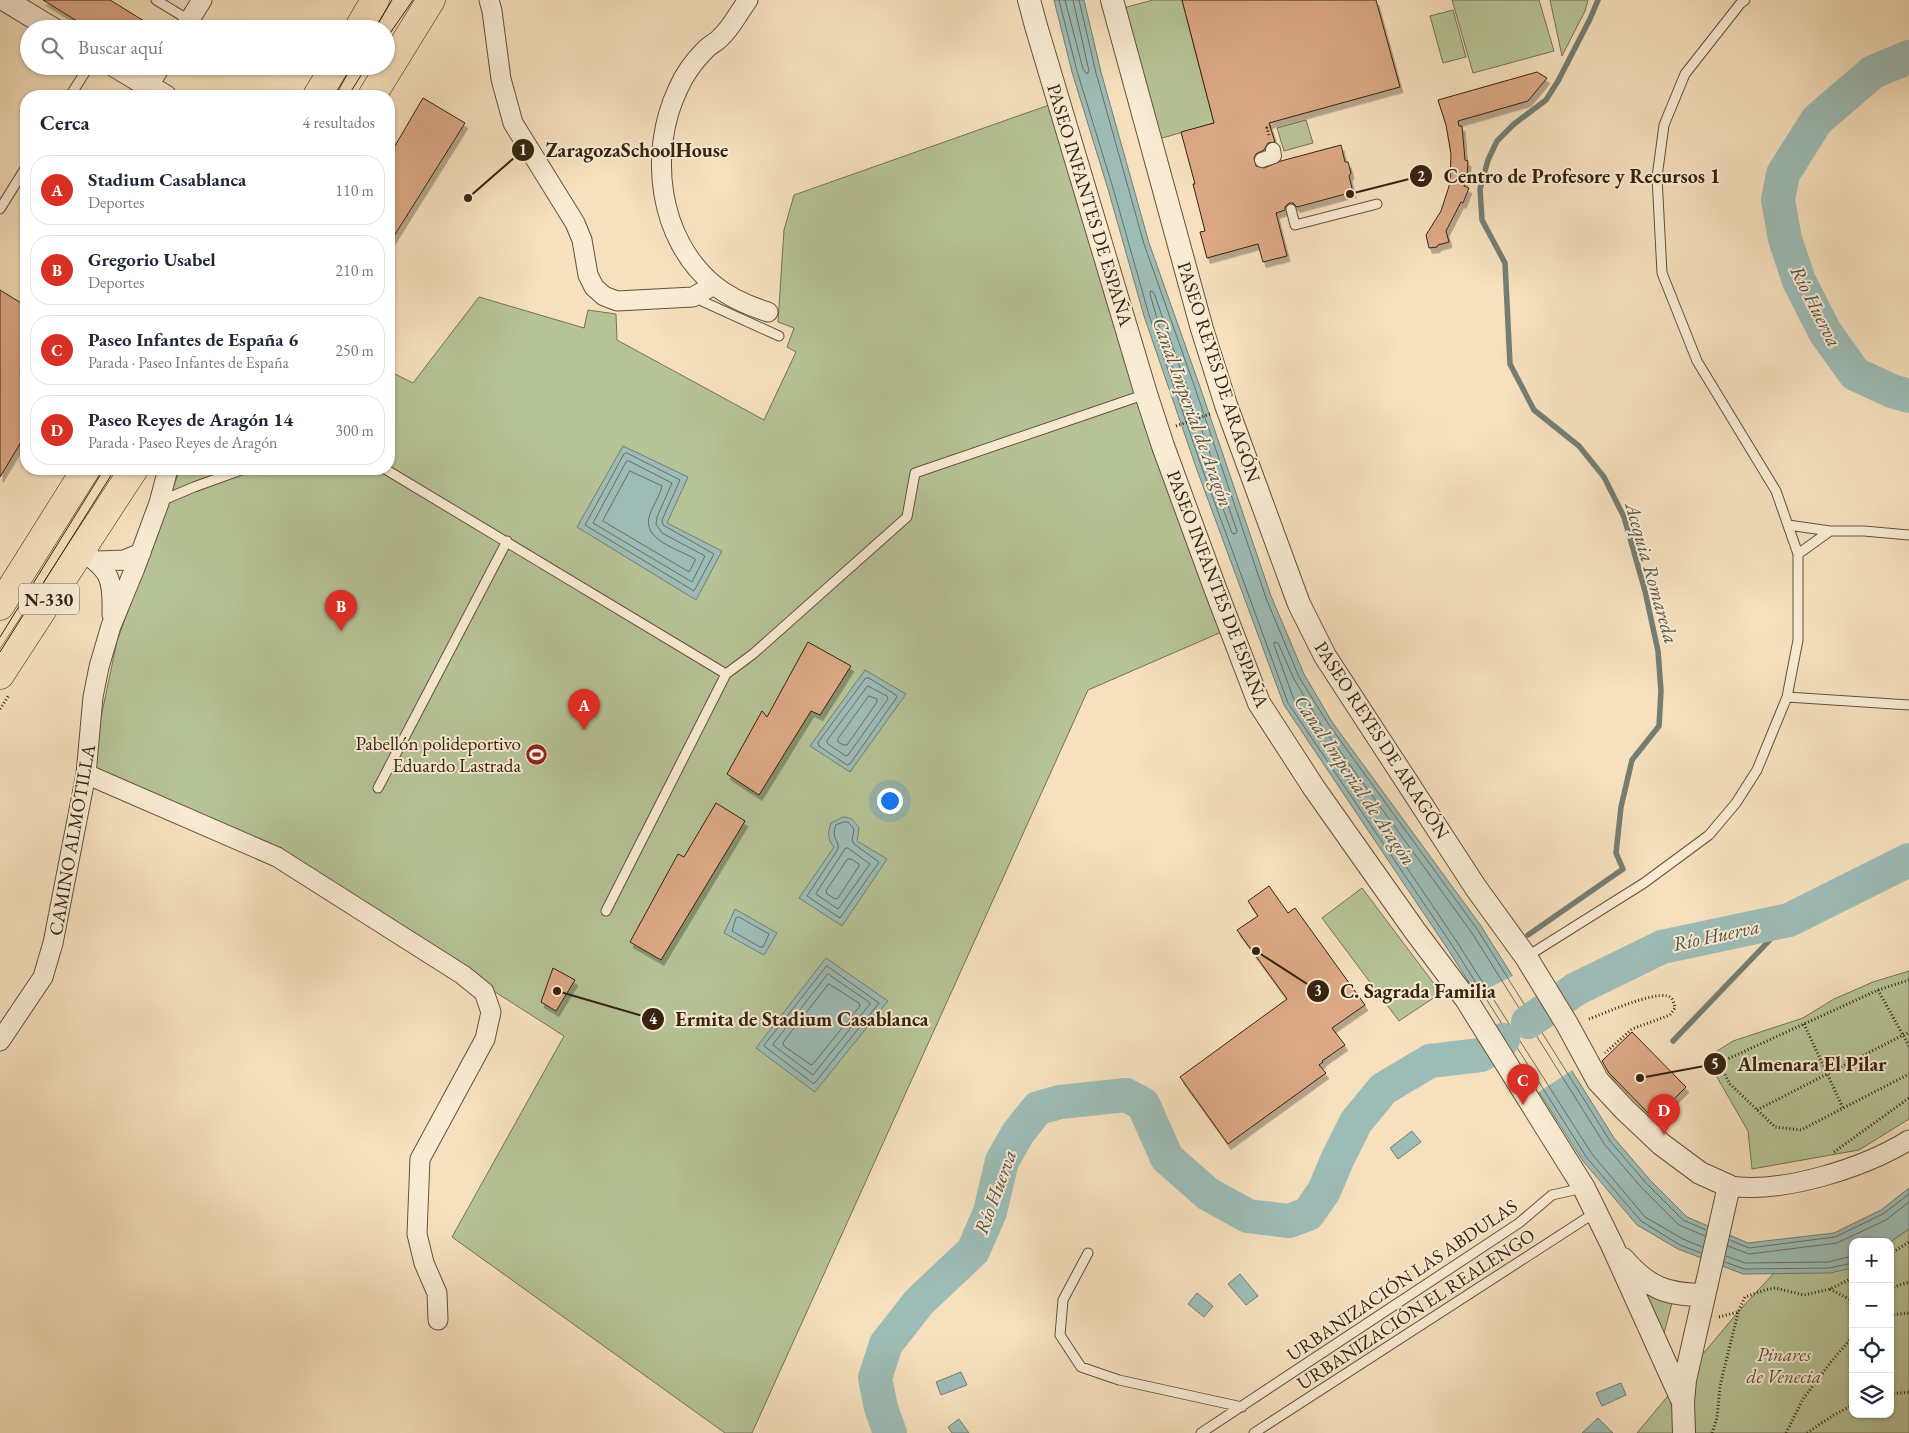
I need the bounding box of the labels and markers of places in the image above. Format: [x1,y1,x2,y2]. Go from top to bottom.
callout: ZaragozaSchoolHouse [511,132,739,167]
callout: Centro de Profesore y Recursos 1 [1409,159,1730,194]
pin: B [325,590,357,631]
pin: A [568,689,600,730]
place label: Pabellón polideportivo Eduardo Lastrada [356,731,521,778]
sports icon: Pabellón polideportivo Eduardo Lastrada [525,742,549,766]
callout: C. Sagrada Familia [1305,973,1506,1008]
callout: Ermita de Stadium Casablanca [640,1001,939,1036]
callout: Almenara El Pilar [1702,1047,1897,1082]
pin: C [1507,1064,1539,1105]
pin: D [1648,1094,1680,1135]

